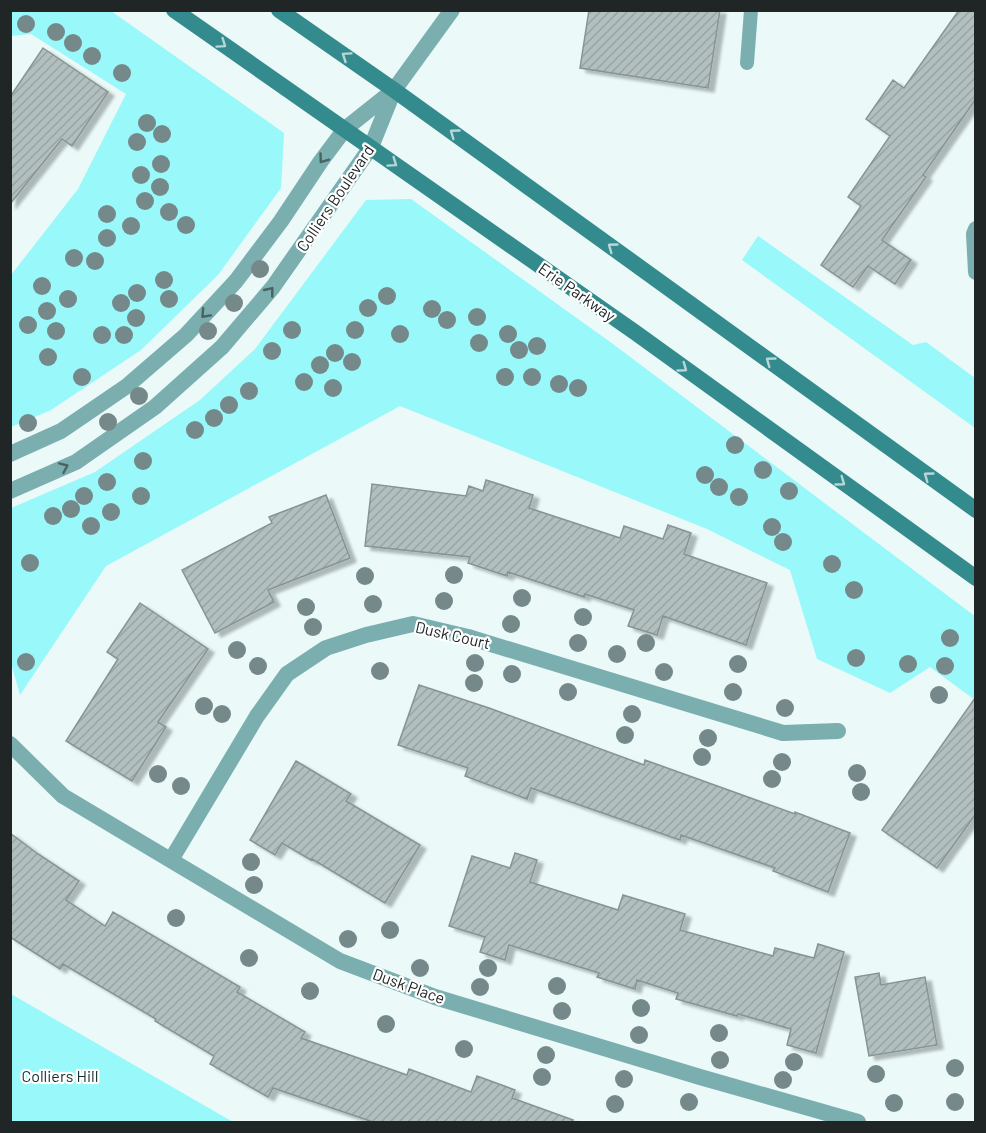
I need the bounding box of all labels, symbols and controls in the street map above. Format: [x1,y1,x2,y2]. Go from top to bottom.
one-way arrow [216,37,227,48]
one-way arrow [342,53,353,64]
one-way arrow [449,129,460,140]
street label: Colliers Boulevard [292,141,377,255]
one-way arrow [319,152,330,163]
one-way arrow [386,156,397,167]
one-way arrow [607,243,618,254]
street label: Erie Parkway [535,258,620,325]
one-way arrow [262,287,273,298]
one-way arrow [201,308,212,318]
one-way arrow [765,358,776,369]
one-way arrow [677,361,688,372]
one-way arrow [58,463,69,475]
one-way arrow [924,472,935,483]
one-way arrow [835,475,846,486]
street label: Dusk Court [414,617,492,652]
street label: Dusk Place [371,964,448,1007]
park label: Colliers Hill [22,1066,98,1085]

